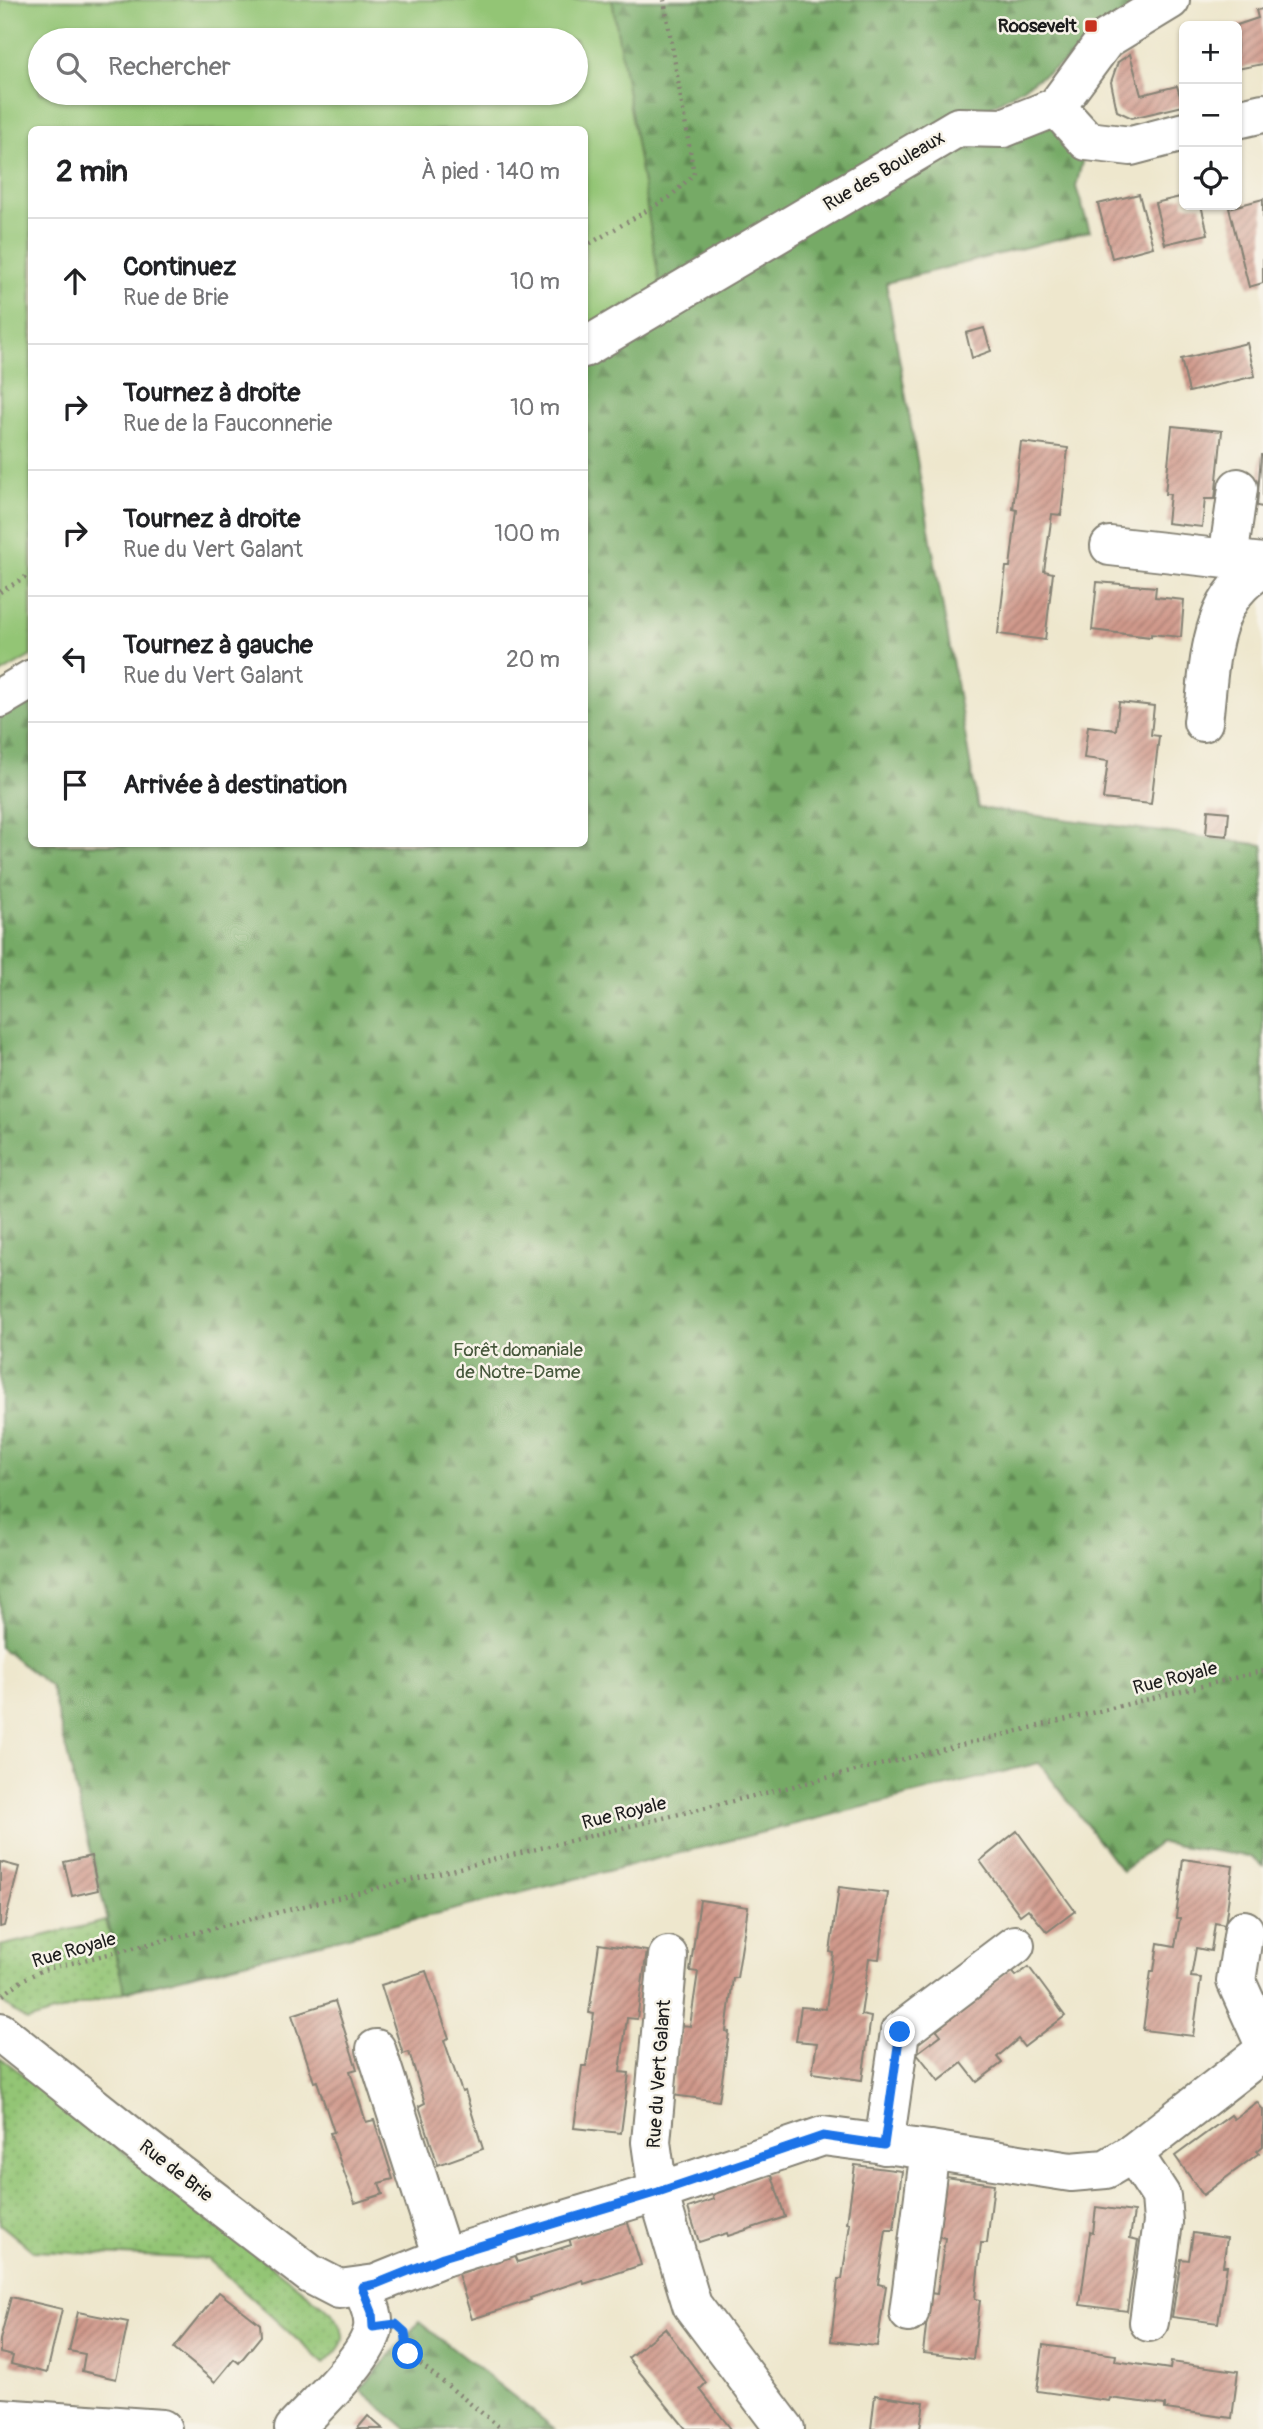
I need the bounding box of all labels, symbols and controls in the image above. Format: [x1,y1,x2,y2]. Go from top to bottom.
place label: Roosevelt [998,14,1078,38]
marker: Roosevelt [1083,18,1099,34]
map controls [1179,21,1242,210]
button: + [1179,21,1242,84]
search box [28,28,588,105]
icon: search [52,48,90,86]
text: Rechercher [108,51,231,83]
button: − [1179,84,1242,147]
street label: Rue des Bouleaux [819,125,949,217]
button: locate [1179,147,1242,210]
text: 2 min [56,153,128,190]
text: À pied · 140 m [421,157,560,186]
text: Continuez [123,251,236,283]
icon: ahead [56,262,94,300]
text: 10 m [510,267,560,296]
text: Rue de Brie [123,283,229,312]
text: Tournez à droite [123,377,300,409]
icon: right [56,388,94,426]
text: 10 m [510,393,560,422]
text: Rue de la Fauconnerie [123,409,332,438]
text: Tournez à droite [123,503,300,535]
icon: right [56,514,94,552]
text: 100 m [494,519,560,548]
text: Rue du Vert Galant [123,535,303,564]
text: Tournez à gauche [123,629,313,661]
icon: left [56,640,94,678]
text: 20 m [506,645,560,674]
text: Rue du Vert Galant [123,661,303,690]
icon: arrive [56,766,94,804]
text: Arrivée à destination [123,769,347,801]
park label: Forêt domaniale de Notre-Dame [453,1338,584,1384]
street label: Rue Royale [1130,1656,1220,1700]
street label: Rue Royale [579,1791,669,1835]
street label: Rue Royale [29,1926,119,1973]
street label: Rue du Vert Galant [642,1999,676,2149]
route end [884,2016,915,2047]
street label: Rue de Brie [134,2135,218,2208]
route start [392,2338,423,2369]

